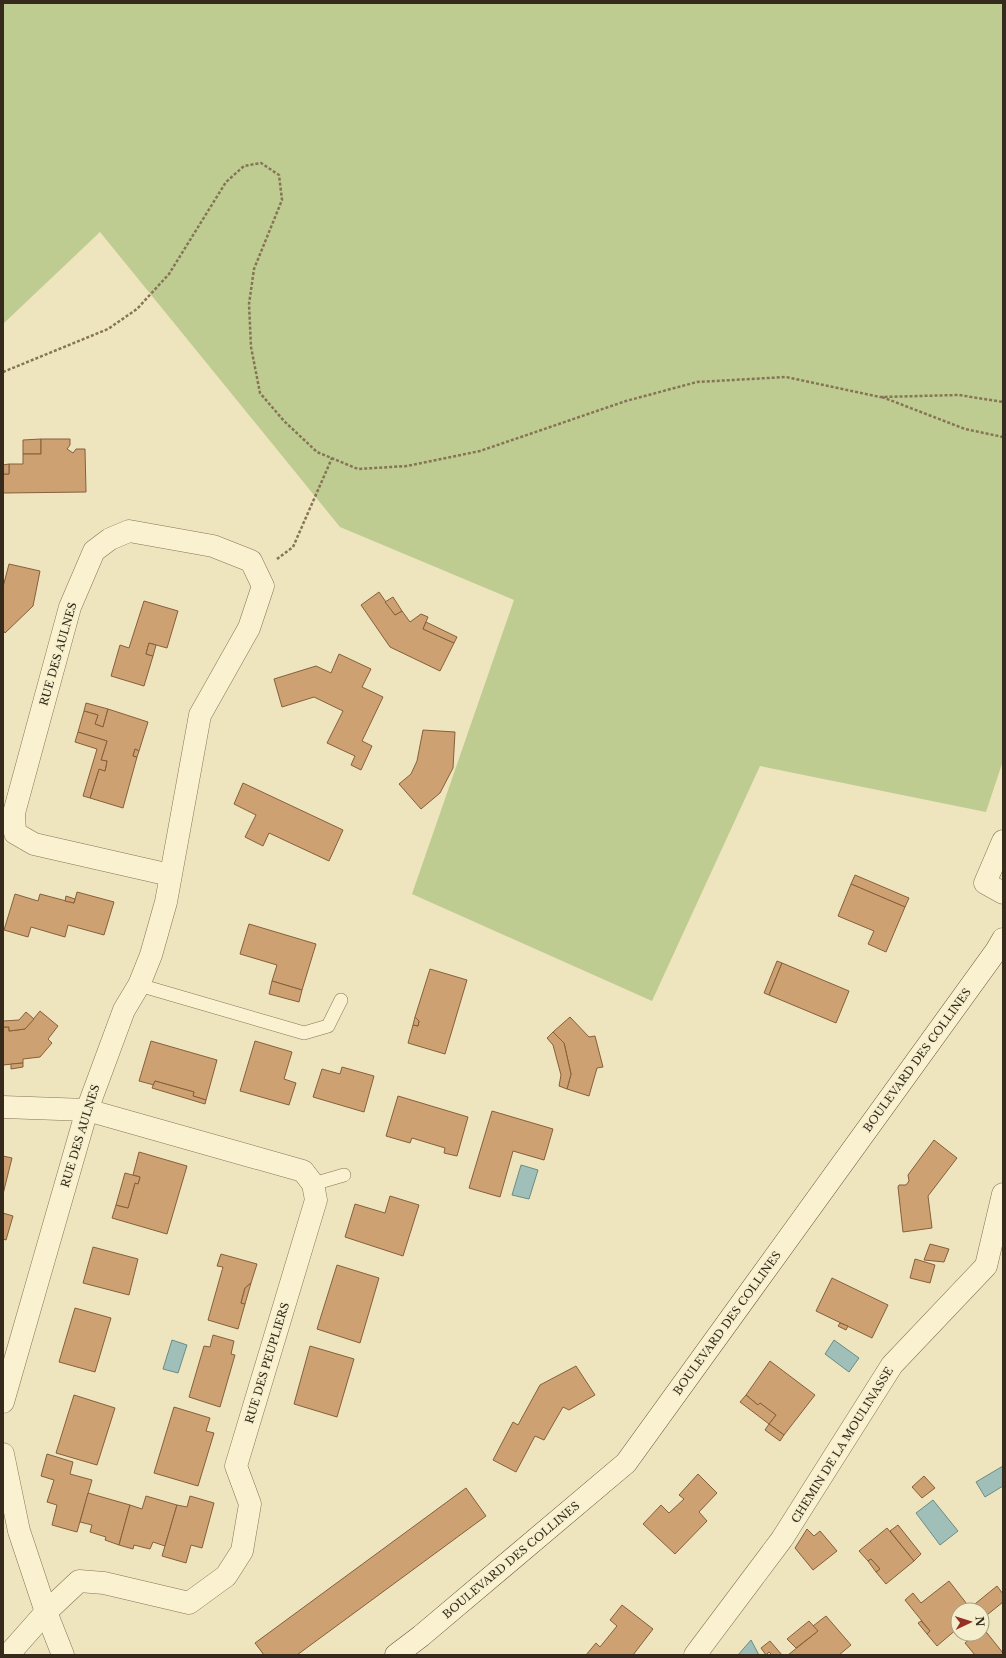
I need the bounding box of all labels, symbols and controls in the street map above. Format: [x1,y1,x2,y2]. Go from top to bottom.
street label: RUE DES AULNES [37,601,79,707]
street label: BOULEVARD DES COLLINES [860,985,974,1135]
street label: RUE DES AULNES [58,1083,102,1189]
street label: BOULEVARD DES COLLINES [670,1248,784,1398]
street label: RUE DES PEUPLIERS [242,1301,292,1425]
street label: CHEMIN DE LA MOULINASSE [788,1364,896,1526]
street label: BOULEVARD DES COLLINES [440,1499,582,1621]
north arrow [950,1602,990,1642]
text: N [973,1616,987,1628]

